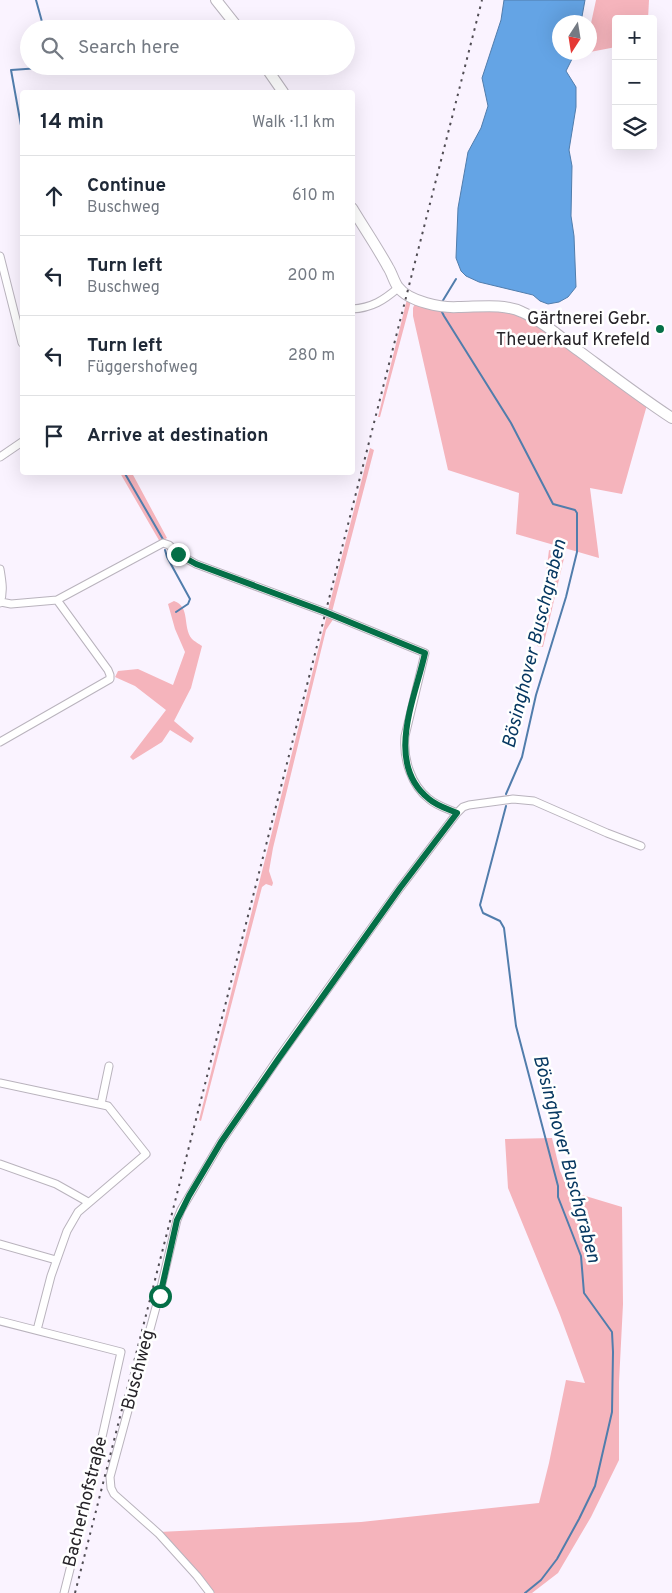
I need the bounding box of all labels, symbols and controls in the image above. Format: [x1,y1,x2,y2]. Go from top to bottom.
north arrow [552,15,597,60]
map controls [612,15,657,150]
button: + [612,15,657,60]
search box [20,20,355,75]
icon: search [38,34,66,62]
text: Search here [78,36,180,60]
button: − [612,60,657,105]
button: layers [612,105,657,150]
text: 14 min [40,109,104,136]
text: Walk · 1.1 km [252,113,335,133]
text: Continue [87,174,166,198]
icon: ahead [40,182,68,210]
text: 610 m [292,186,335,206]
text: Buschweg [87,198,160,218]
text: Turn left [87,254,163,278]
icon: left [40,262,68,290]
text: 200 m [287,266,335,286]
text: Buschweg [87,278,160,298]
place label: Gärtnerei Gebr. Theuerkauf Krefeld [496,308,650,352]
marker: Gärtnerei Gebr. Theuerkauf Krefeld [654,323,666,335]
text: Turn left [87,334,163,358]
icon: left [40,342,68,370]
text: 280 m [288,346,335,366]
text: Függershofweg [87,358,198,378]
icon: arrive [40,422,68,450]
text: Arrive at destination [87,424,268,448]
water label: Bösinghover Buschgraben [497,536,573,751]
route end [167,543,190,566]
water label: Bösinghover Buschgraben [527,1052,605,1266]
route start [149,1285,172,1308]
street label: Buschweg [117,1327,161,1413]
street label: Bacherhofstraße [59,1434,113,1570]

